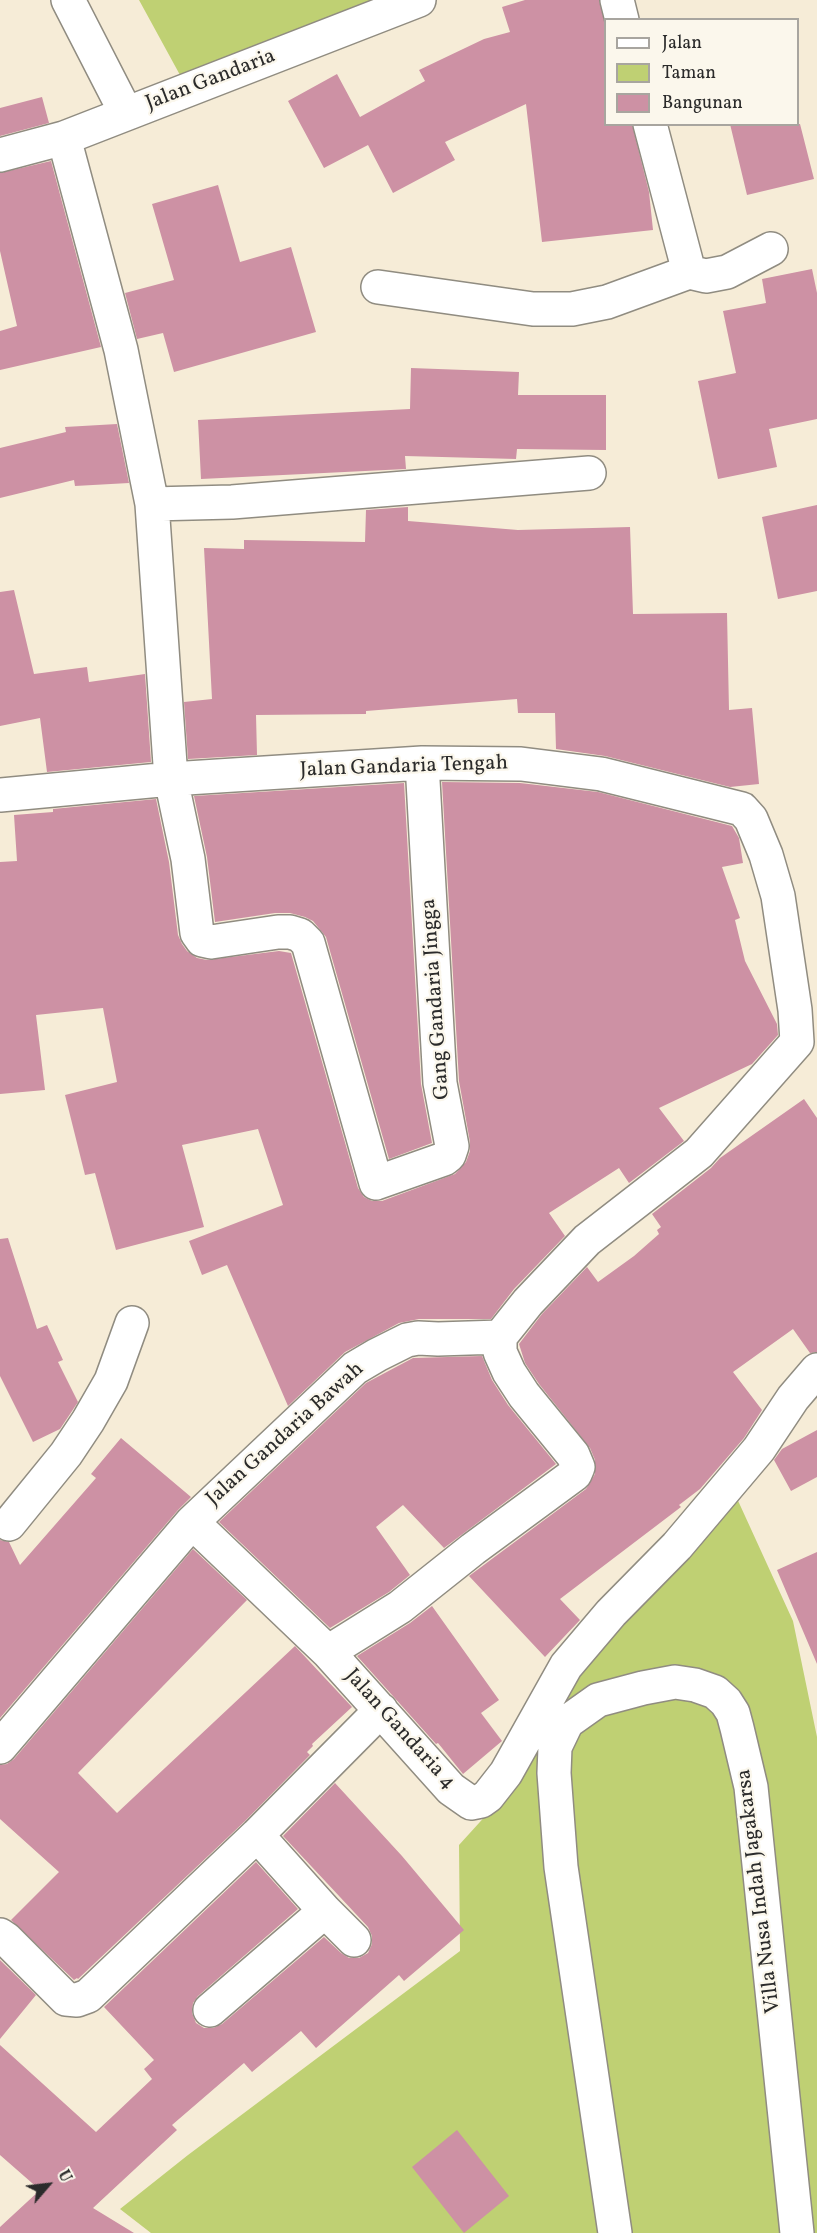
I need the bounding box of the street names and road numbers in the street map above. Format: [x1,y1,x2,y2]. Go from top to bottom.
street label: Jalan Gandaria [143,45,279,117]
street label: Jalan Gandaria Tengah [299,752,509,784]
street label: Gang Gandaria Jingga [417,898,457,1100]
street label: Jalan Gandaria Bawah [202,1358,370,1512]
street label: Jalan Gandaria 4 [338,1664,460,1796]
street label: Villa Nusa Indah Jagakarsa [733,1768,787,2014]

